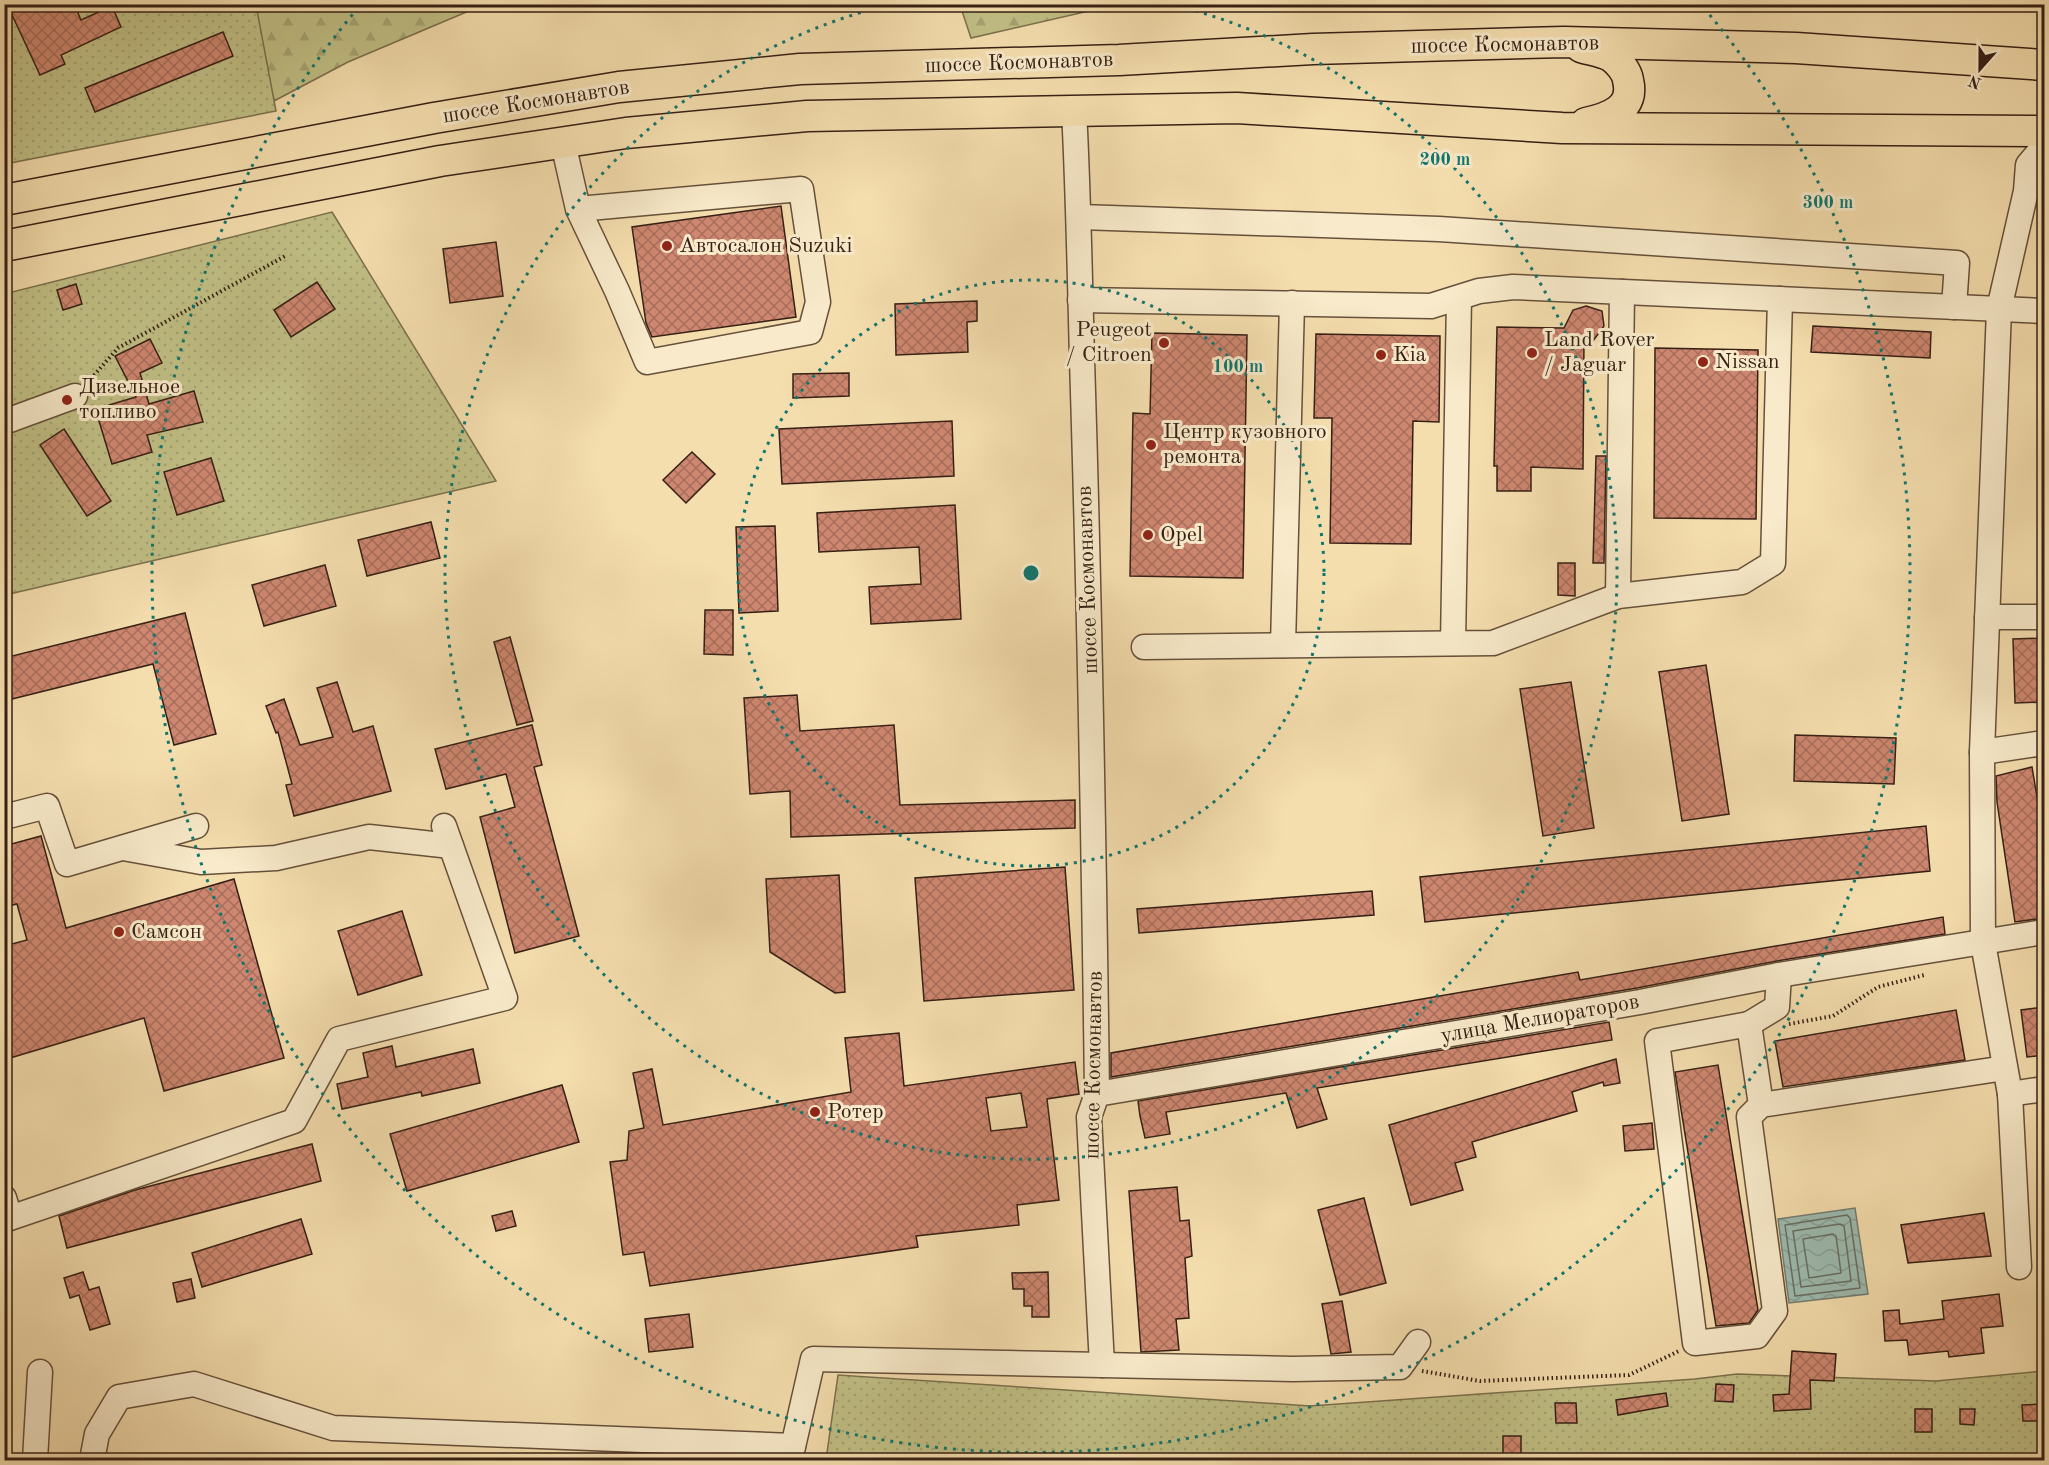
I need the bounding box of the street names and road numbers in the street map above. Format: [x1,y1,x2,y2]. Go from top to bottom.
street label: шоссе Космонавтов [1411,32,1599,58]
street label: шоссе Космонавтов [924,49,1114,77]
street label: шоссе Космонавтов [441,76,631,128]
street label: шоссе Космонавтов [1074,485,1102,675]
street label: шоссе Космонавтов [1081,971,1107,1159]
street label: улица Мелиораторов [1439,991,1641,1047]

